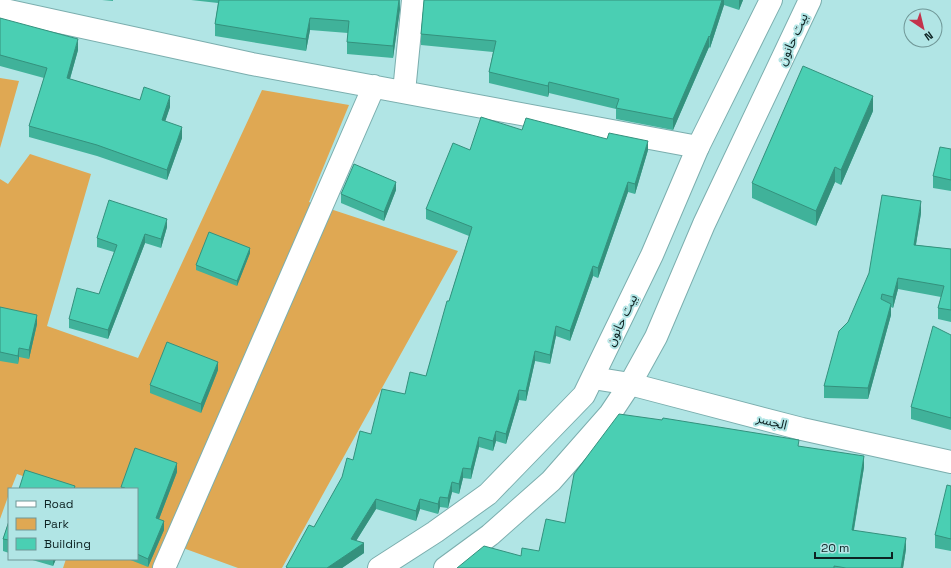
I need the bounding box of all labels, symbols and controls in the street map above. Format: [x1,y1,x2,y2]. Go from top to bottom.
north arrow [903,8,943,48]
street label: بيت حانون [773,10,812,68]
text: N [922,28,936,44]
street label: بيت حانون [602,291,641,349]
street label: الجسر [754,409,789,434]
legend [8,488,138,560]
text: Road [44,496,73,512]
text: Park [44,516,69,532]
scale bar [815,534,892,560]
text: Building [44,536,91,552]
text: 20 m [821,540,849,556]

